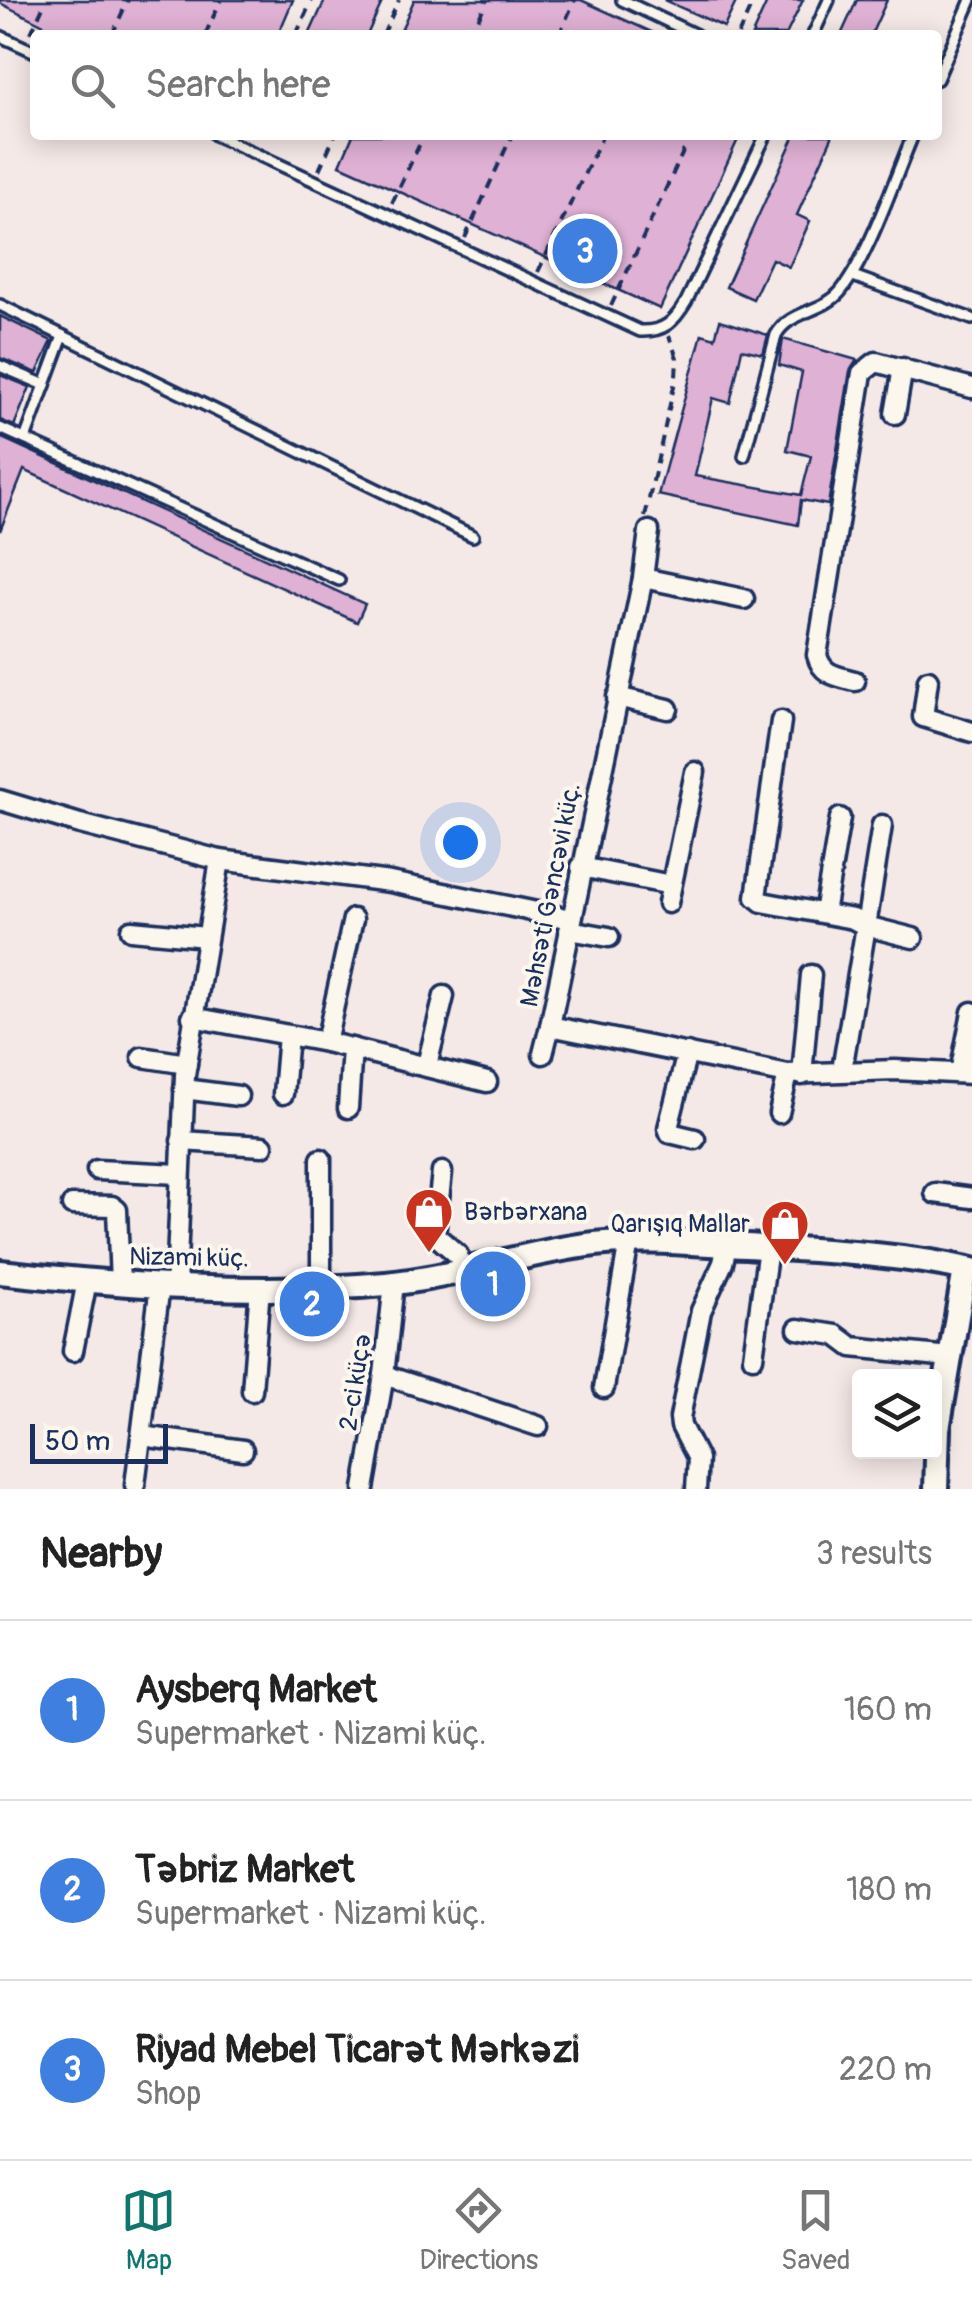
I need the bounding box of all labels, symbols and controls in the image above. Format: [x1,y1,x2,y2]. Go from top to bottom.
search box [30,30,942,140]
icon: search [65,58,120,113]
text: Search here [145,61,331,109]
pin: 3 [552,214,618,288]
street label: Məhsəti Gəncəvi küç. [514,781,588,1009]
your location [435,817,486,868]
shop icon: Bərbərxana [403,1186,455,1254]
place label: Bərbərxana [464,1197,587,1228]
shop icon: Qarışıq Mallar [759,1198,811,1266]
place label: Qarışıq Mallar [610,1209,750,1240]
street label: Nizami küç. [129,1241,249,1275]
pin: 1 [460,1246,526,1322]
pin: 2 [280,1266,344,1342]
street label: 2-ci küçə [333,1331,379,1433]
map controls [852,1369,942,1459]
button: layers [852,1369,942,1459]
scale bar [30,1419,168,1464]
text: 50 m [45,1424,110,1459]
text: Nearby [40,1528,162,1580]
text: 3 results [816,1534,932,1574]
text: Aysberq Market [135,1666,377,1714]
text: 1 [66,1690,79,1730]
text: 160 m [844,1690,932,1730]
text: Supermarket · Nizami küç. [135,1714,486,1754]
text: Təbriz Market [135,1846,354,1894]
text: 2 [64,1870,81,1910]
text: 180 m [846,1870,932,1910]
text: Supermarket · Nizami küç. [135,1894,486,1934]
text: Riyad Mebel Ticarət Mərkəzi [135,2026,579,2074]
text: 3 [64,2050,81,2090]
text: 220 m [839,2050,932,2090]
text: Shop [135,2074,201,2114]
tab: Map [121,2183,176,2278]
tab: Directions [419,2183,538,2278]
tab: Saved [781,2183,851,2278]

